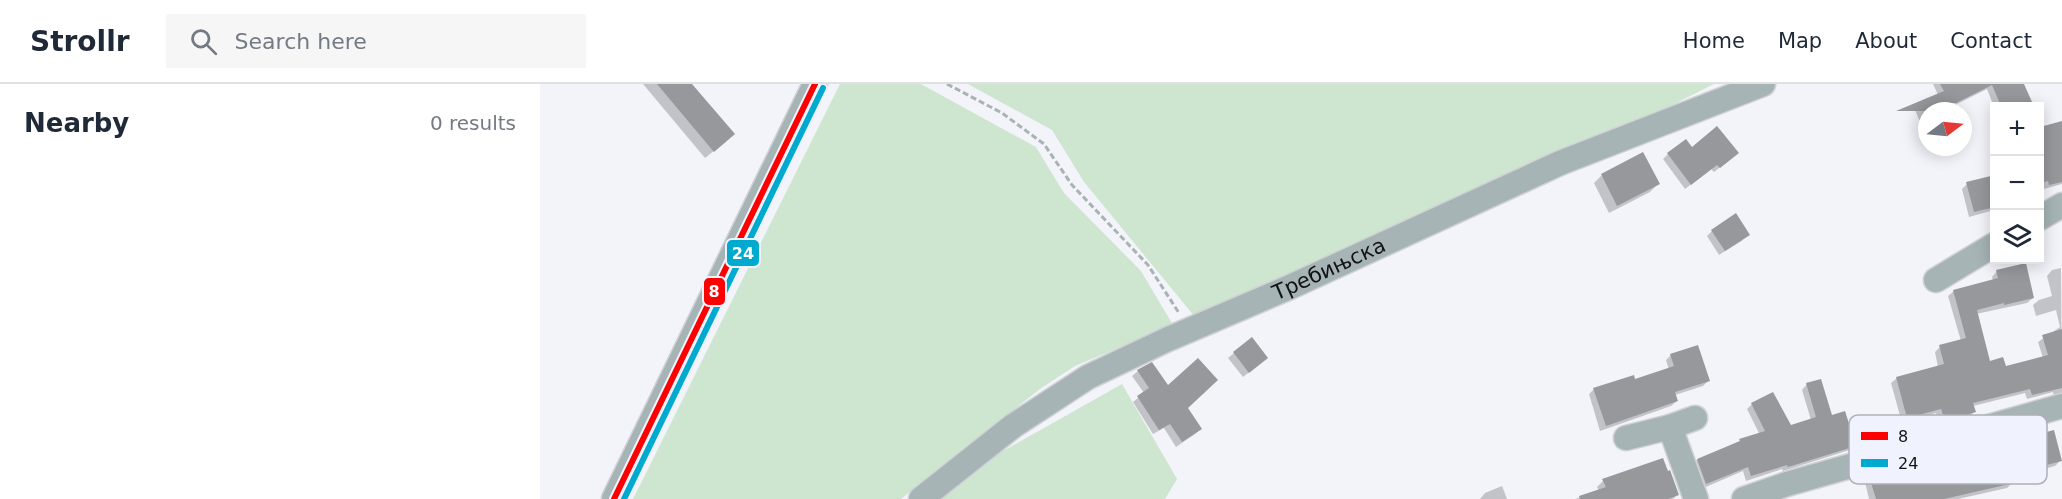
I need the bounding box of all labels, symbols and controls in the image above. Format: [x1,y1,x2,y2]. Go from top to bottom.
search box [166,14,586,68]
text: Strollr [30,25,130,58]
icon: search [187,25,220,58]
text: Search here [235,29,367,54]
text: Home [1683,29,1745,53]
text: Map [1778,29,1822,53]
text: About [1855,29,1917,53]
text: Contact [1950,29,2032,53]
north arrow [1918,102,1972,156]
map controls [1990,102,2044,264]
button: + [1990,102,2044,156]
text: Nearby [24,108,129,138]
text: 0 results [430,111,516,135]
button: − [1990,156,2044,210]
button: layers [1990,210,2044,264]
street label: Требињска [1268,233,1389,306]
line badge: 24 [726,239,760,267]
text: 24 [732,244,754,263]
line badge: 8 [703,277,726,306]
text: 8 [708,282,720,301]
legend [1849,415,2047,484]
text: 8 [1898,427,1908,446]
text: 24 [1898,454,1918,473]

